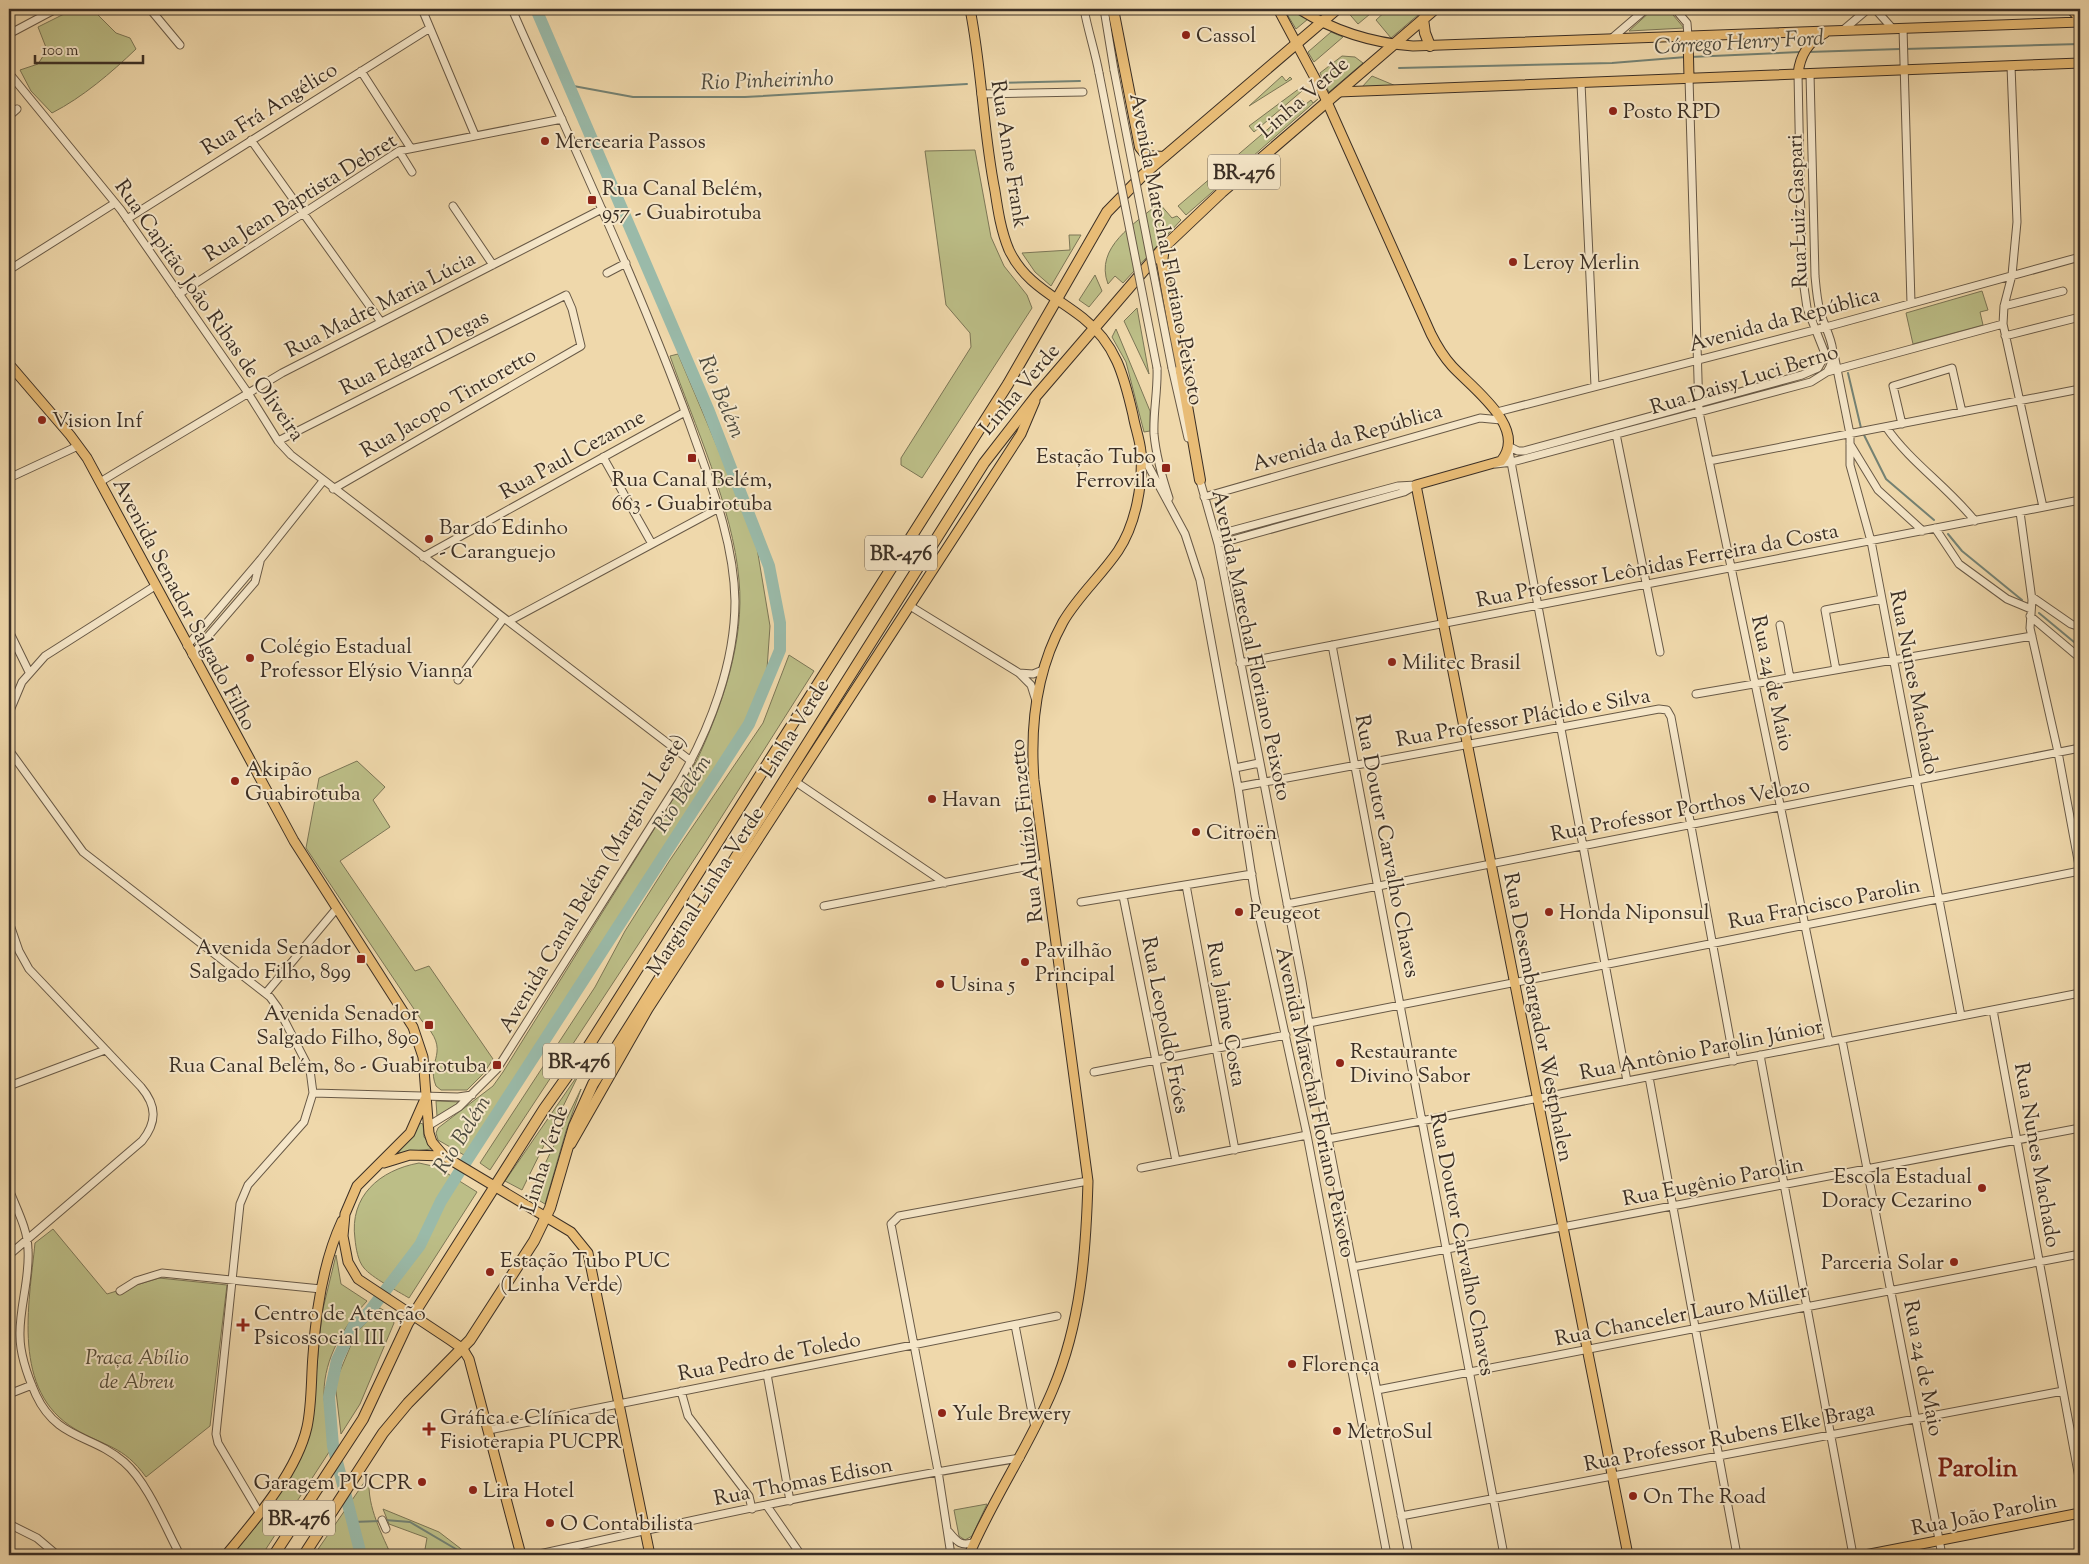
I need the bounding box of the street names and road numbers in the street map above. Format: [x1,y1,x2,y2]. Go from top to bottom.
street label: Linha Verde [1252,51,1356,146]
street label: Rua Frá Angélico [196,56,344,164]
street label: Rua Anne Frank [982,78,1035,231]
street label: Avenida Marechal Floriano Peixoto [1120,91,1210,408]
street label: Rua Jean Baptista Debret [199,127,403,270]
street label: Rua Luiz Gaspari [1781,134,1817,288]
road number: BR-476 [1208,154,1280,190]
street label: Rua Capitão João Ribas de Oliveira [106,174,311,448]
street label: Rua Madre Maria Lúcia [281,245,481,367]
street label: Avenida da República [1686,281,1883,361]
street label: Rua Edgard Degas [335,303,495,404]
street label: Linha Verde [973,338,1068,443]
street label: Rua Daisy Luci Berno [1647,338,1842,424]
street label: Rua Jacopo Tintoretto [356,341,542,466]
street label: Avenida da República [1249,397,1446,480]
street label: Rua Paul Cezanne [495,403,651,508]
street label: Avenida Senador Salgado Filho [104,473,263,736]
street label: Avenida Marechal Floriano Peixoto [1202,487,1298,804]
street label: Rua Professor Leônidas Ferreira da Costa [1474,517,1841,617]
road number: BR-476 [865,536,937,570]
street label: Rua Nunes Machado [1880,588,1946,777]
street label: Rua 24 de Maio [1742,613,1800,754]
street label: Linha Verde [753,674,838,784]
street label: Rua Professor Plácido e Silva [1394,682,1653,756]
street label: Rua Doutor Carvalho Chaves [1346,712,1426,981]
street label: Avenida Canal Belém (Marginal Leste) [492,729,695,1039]
street label: Rua Aluízio Finzetto [1003,738,1053,924]
street label: Rua Professor Porthos Velozo [1548,771,1813,851]
street label: Marginal Linha Verde [641,801,773,983]
street label: Rua Desembargador Westphalen [1494,870,1580,1165]
street label: Rua Francisco Parolin [1726,872,1923,938]
street label: Rua Leopoldo Fróes [1132,934,1196,1116]
street label: Rua Jaime Costa [1198,939,1253,1090]
street label: Avenida Marechal Floriano Peixoto [1266,944,1362,1261]
street label: Rua Antônio Parolin Júnior [1577,1013,1826,1089]
road number: BR-476 [543,1044,615,1078]
street label: Rua Nunes Machado [2005,1061,2067,1250]
street label: Linha Verde [514,1102,577,1217]
street label: Rua Doutor Carvalho Chaves [1421,1110,1501,1379]
street label: Rua Eugênio Parolin [1620,1151,1807,1215]
street label: Rua Chanceler Lauro Müller [1552,1277,1811,1355]
street label: Rua 24 de Maio [1894,1298,1950,1439]
street label: Rua Pedro de Toledo [675,1326,863,1390]
street label: Rua Professor Rubens Elke Braga [1581,1395,1878,1481]
street label: Rua Thomas Edison [711,1451,895,1515]
street label: Rua João Parolin [1909,1487,2060,1545]
road number: BR-476 [263,1500,335,1536]

